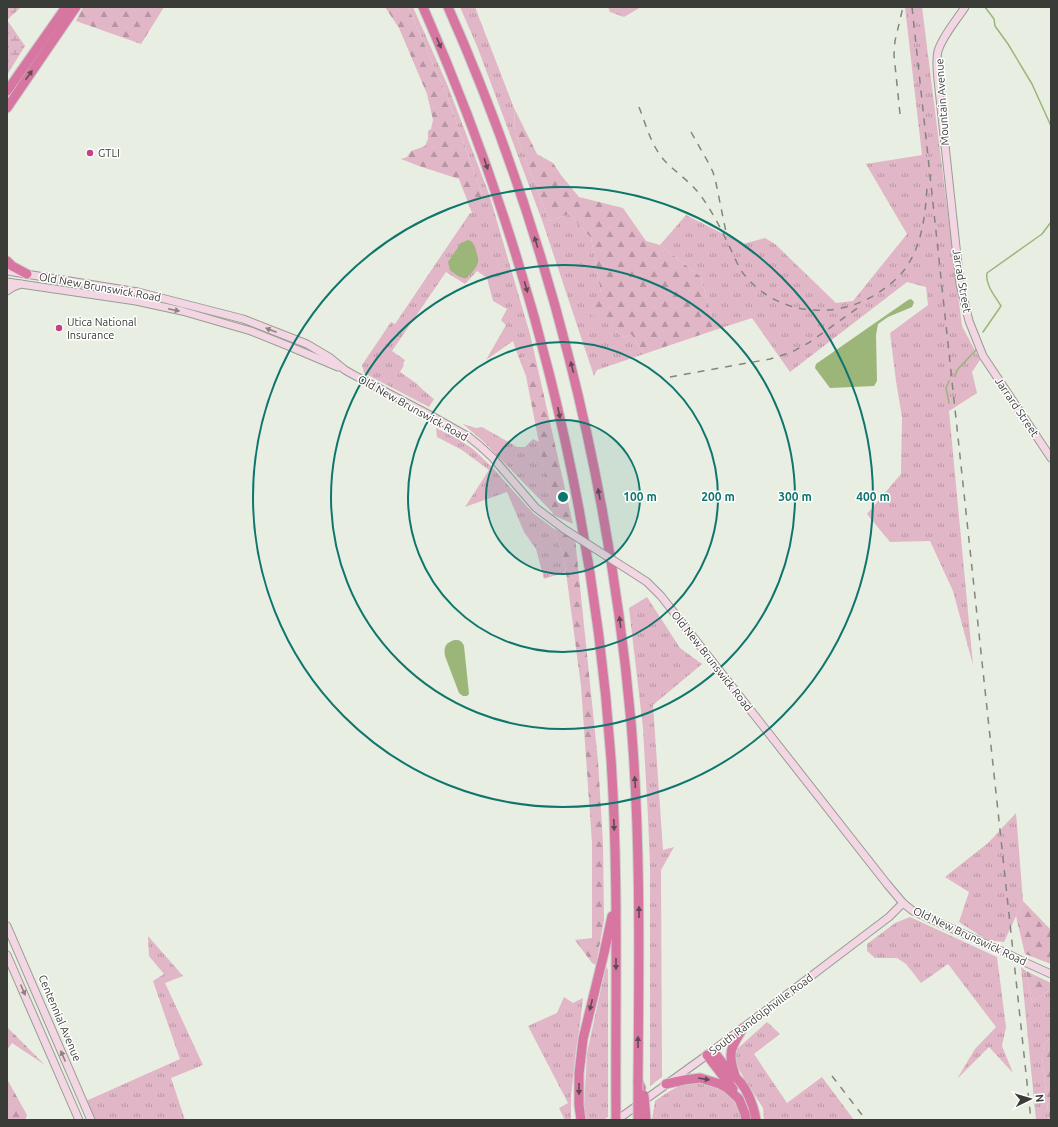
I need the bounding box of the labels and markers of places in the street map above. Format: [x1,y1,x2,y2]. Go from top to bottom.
place label: GTLI [98,147,120,159]
marker: GTLI [85,148,95,158]
place label: Utica National Insurance [67,316,137,341]
marker: Utica National Insurance [54,323,64,333]
centre of rings [556,490,570,504]

